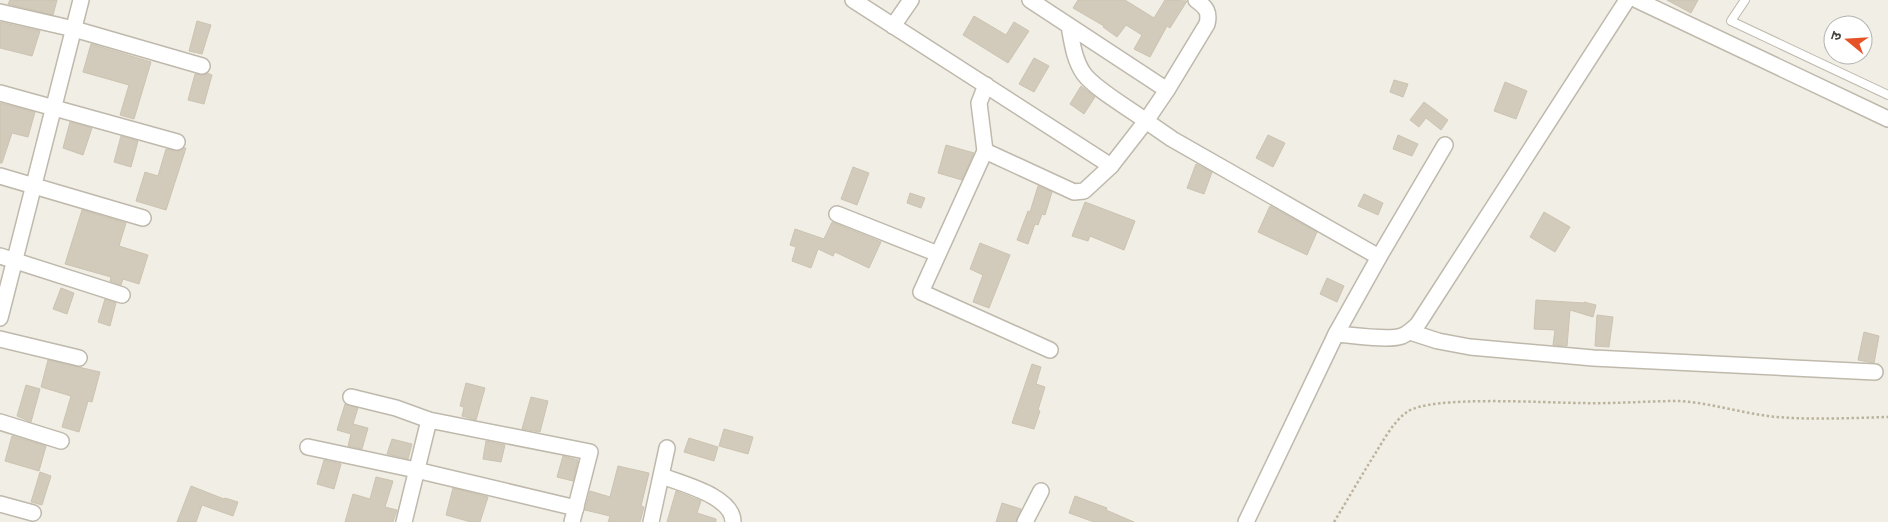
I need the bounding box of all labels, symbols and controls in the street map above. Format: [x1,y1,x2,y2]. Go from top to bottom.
north arrow [1823,15,1873,65]
text: उ [1827,29,1846,43]

